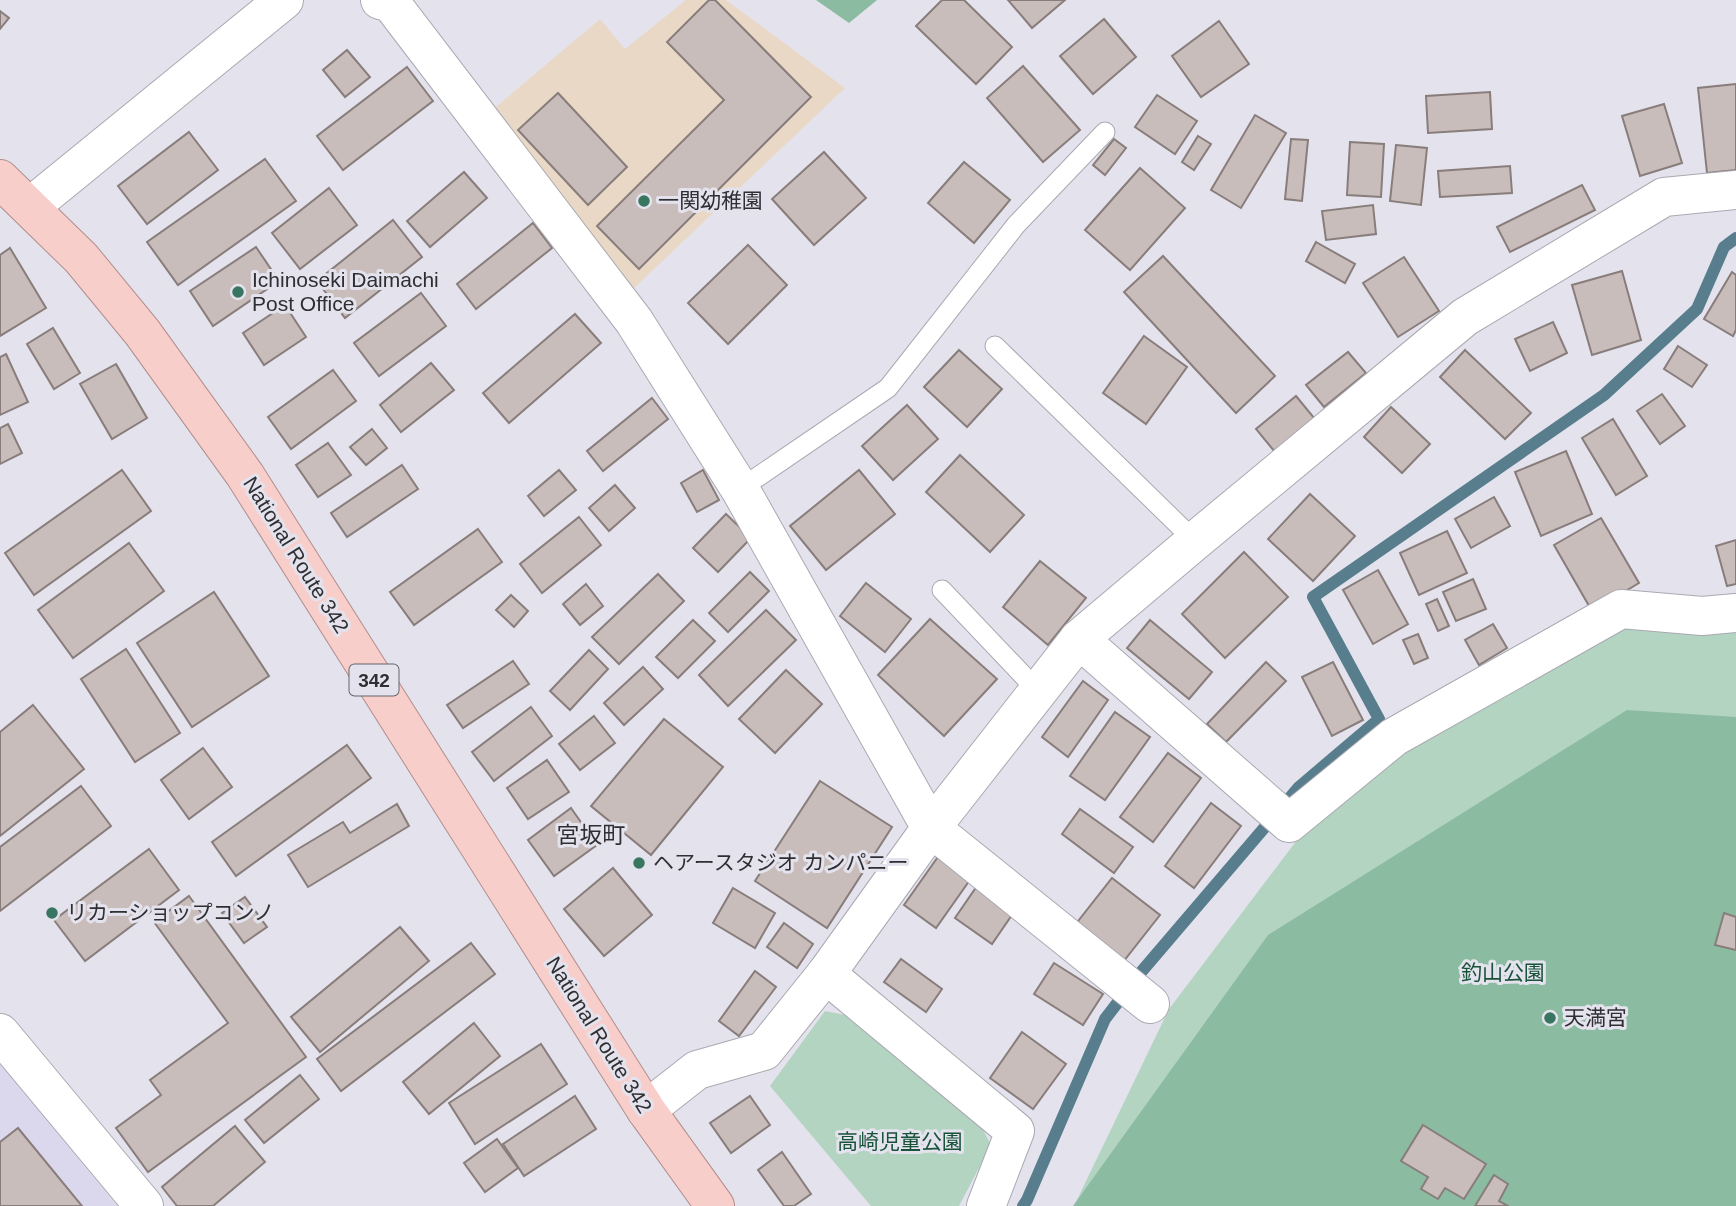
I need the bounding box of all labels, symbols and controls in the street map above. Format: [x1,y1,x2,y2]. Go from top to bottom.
place label: 一関幼稚園 [658,189,763,212]
marker: 一関幼稚園 [636,193,652,209]
place label: Ichinoseki Daimachi Post Office [252,268,439,315]
marker: Ichinoseki Daimachi Post Office [230,284,246,300]
street label: National Route 342 [239,472,354,637]
road number: 342 [350,664,398,695]
district label: 宮坂町 [557,822,626,848]
place label: ヘアースタジオ カンパニー [653,851,909,874]
marker: ヘアースタジオ カンパニー [631,855,647,871]
place label: リカーショップコンノ [66,901,275,924]
marker: リカーショップコンノ [44,905,60,921]
street label: National Route 342 [542,952,657,1117]
park label: 釣山公園 [1461,961,1545,984]
place label: 天満宮 [1564,1006,1627,1029]
marker: 天満宮 [1542,1010,1558,1026]
park label: 高崎児童公園 [837,1130,963,1153]

